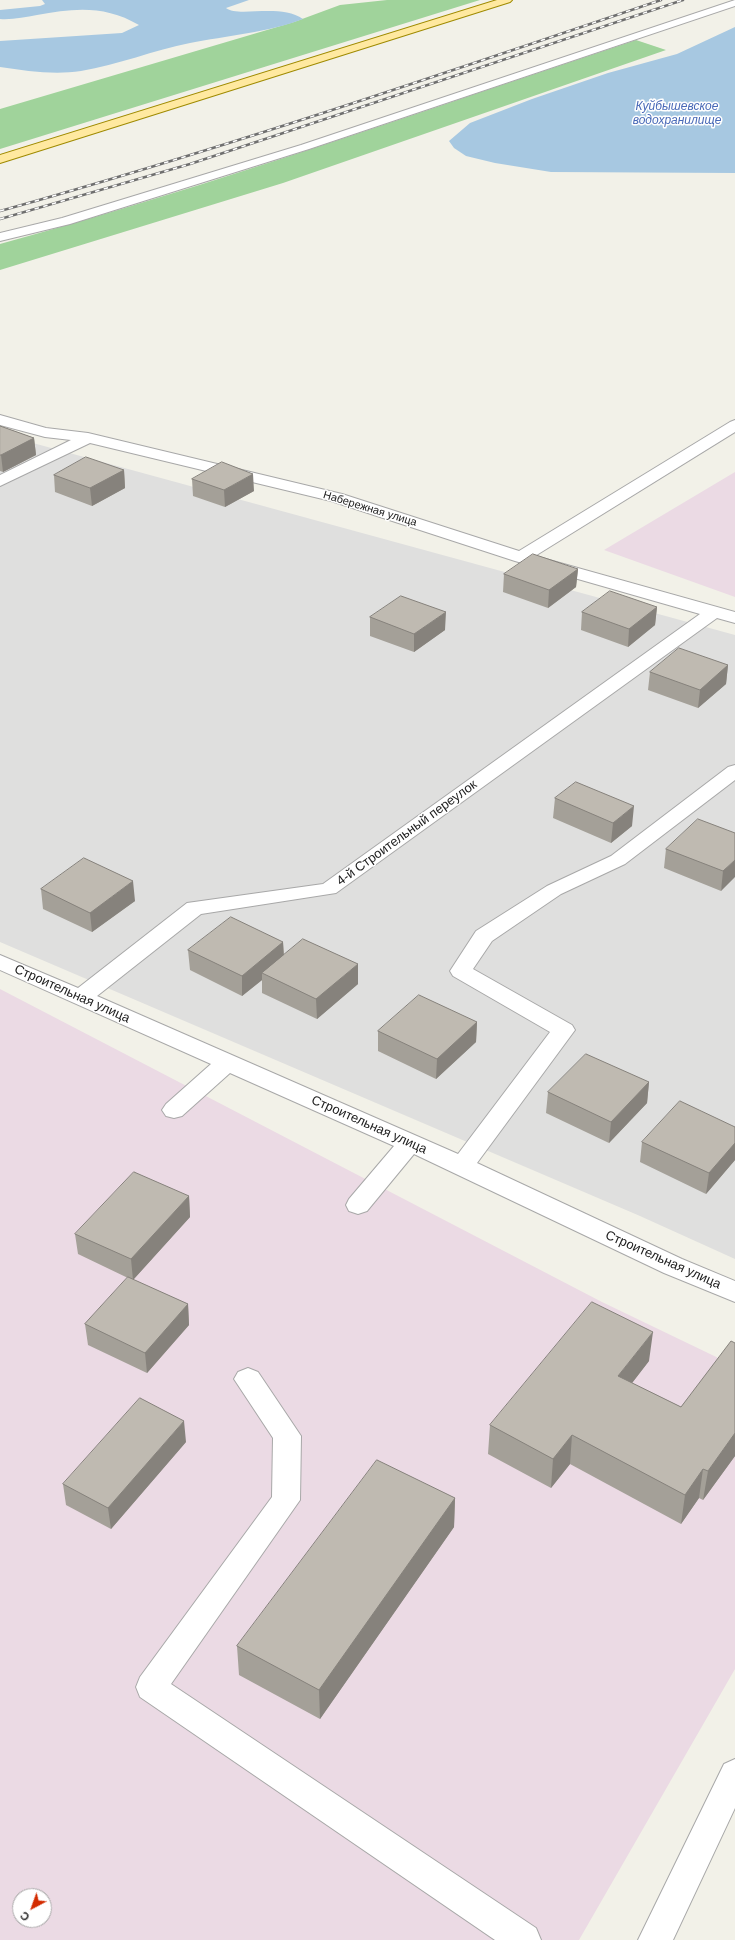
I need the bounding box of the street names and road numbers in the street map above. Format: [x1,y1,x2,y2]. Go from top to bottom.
street label: Набережная улица [322,488,418,530]
street label: 4-й Строительный переулок [334,777,480,889]
street label: Строительная улица [12,961,132,1027]
street label: Строительная улица [309,1092,429,1158]
street label: Строительная улица [603,1227,723,1293]

